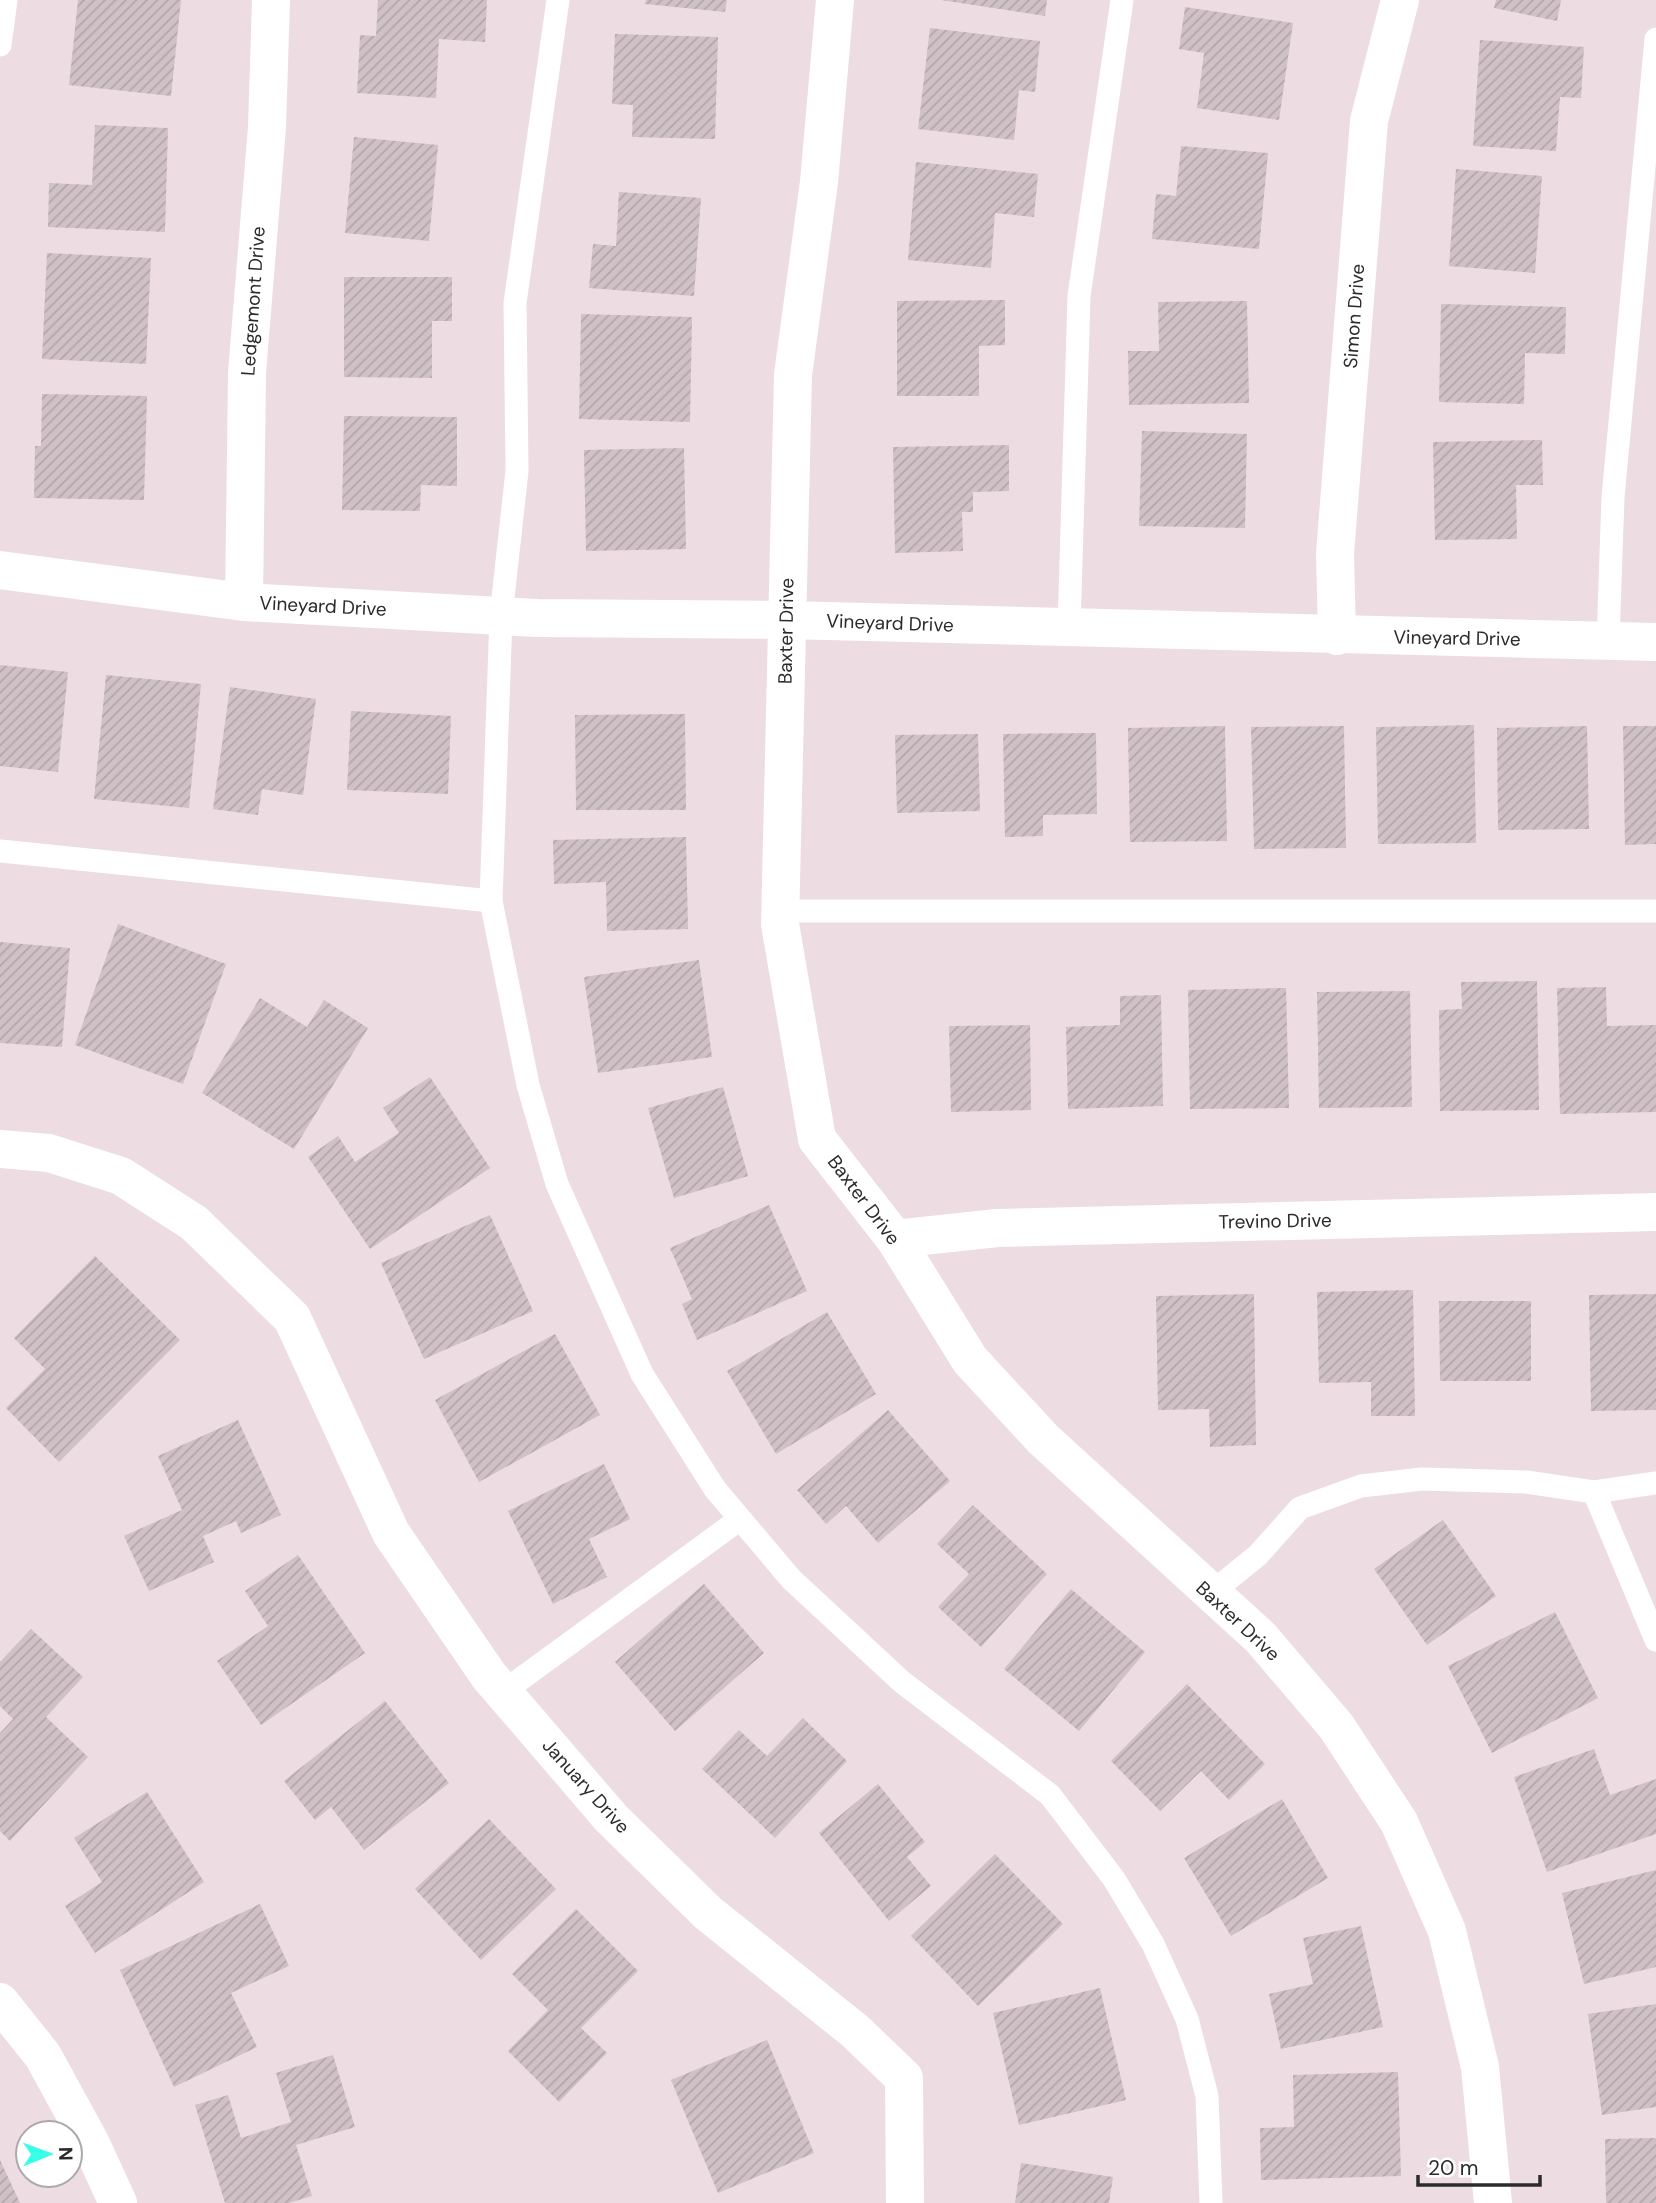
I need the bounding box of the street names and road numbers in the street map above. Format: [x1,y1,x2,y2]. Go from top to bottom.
street label: Ledgemont Drive [235,225,271,377]
street label: Simon Drive [1338,263,1370,369]
street label: Baxter Drive [773,578,799,684]
street label: Vineyard Drive [259,590,387,622]
street label: Vineyard Drive [826,608,954,638]
street label: Vineyard Drive [1393,624,1521,652]
street label: Baxter Drive [822,1150,906,1250]
street label: Trevino Drive [1218,1208,1332,1234]
street label: Baxter Drive [1191,1576,1285,1666]
street label: January Drive [537,1733,635,1839]

